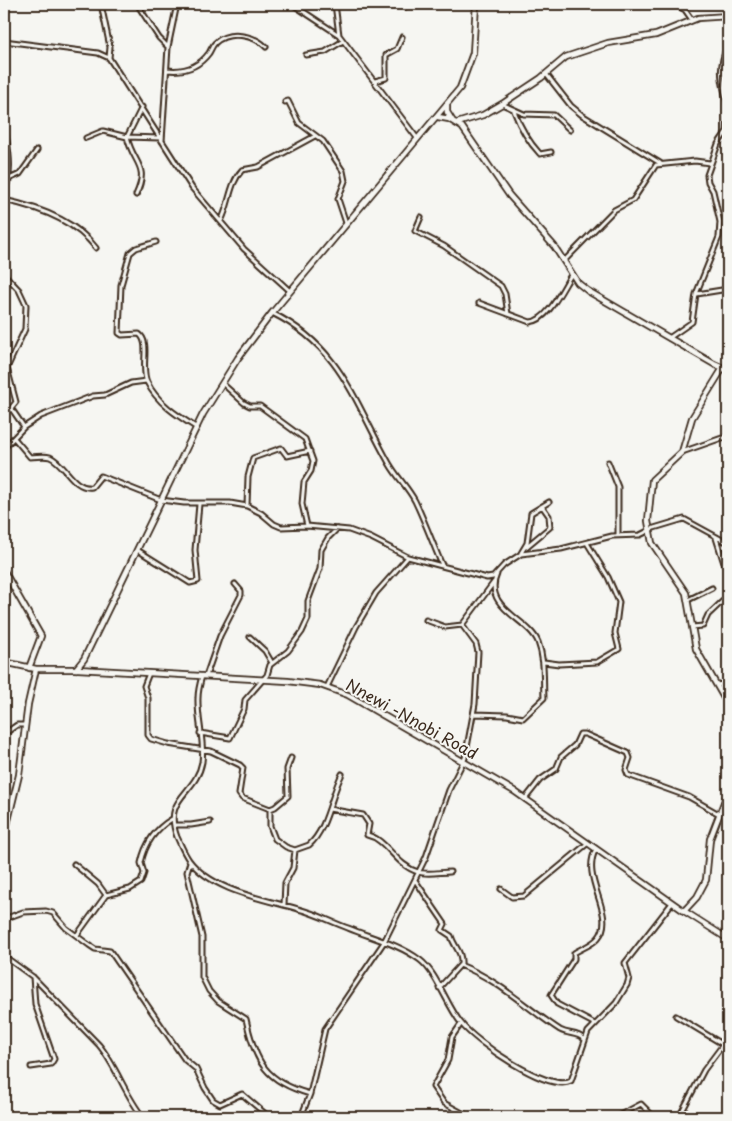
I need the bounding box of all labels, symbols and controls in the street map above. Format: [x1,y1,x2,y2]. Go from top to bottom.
street label: Nnewi -Nnobi Road [342,672,483,764]

